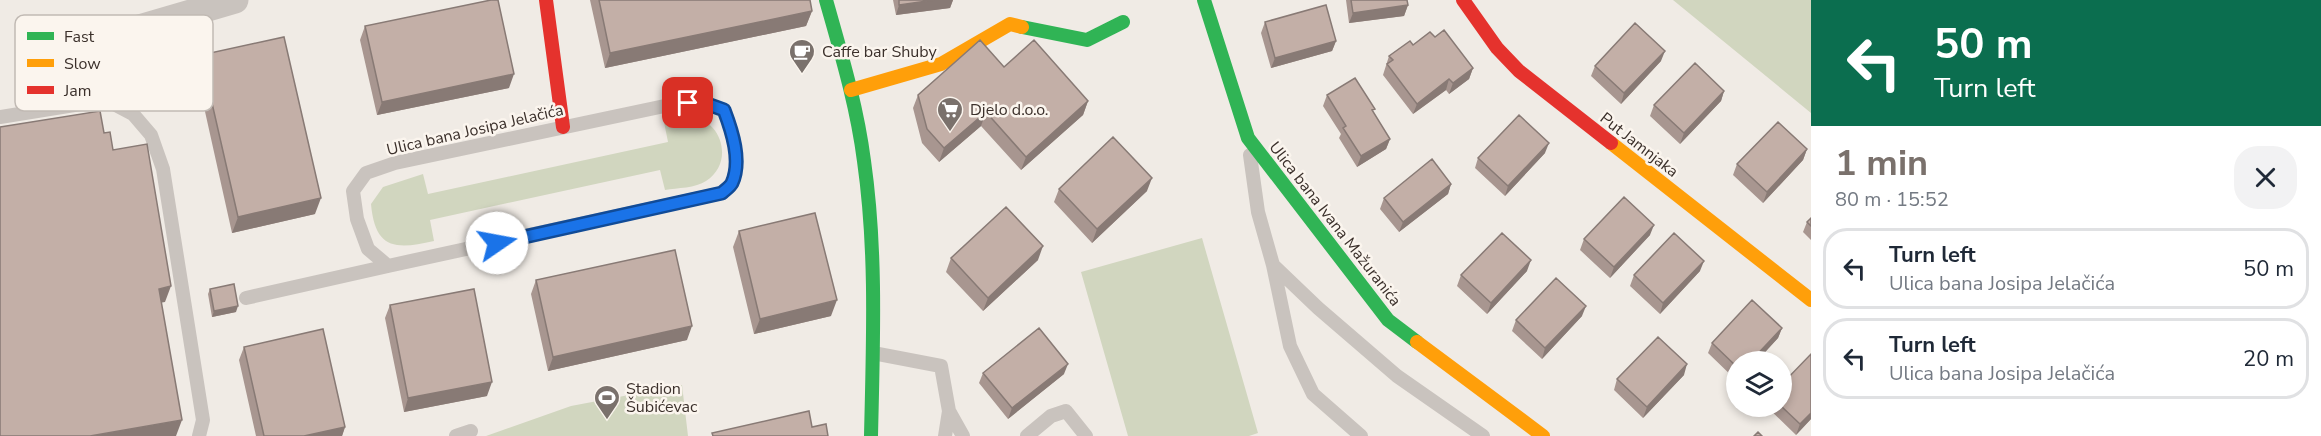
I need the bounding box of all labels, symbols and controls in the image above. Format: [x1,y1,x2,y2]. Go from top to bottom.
legend [15,15,213,111]
text: 50 m [1934,16,2033,73]
icon: left [1835,24,1913,102]
text: Fast [64,26,95,48]
cafe icon: Caffe bar Shuby [787,37,817,75]
place label: Caffe bar Shuby [822,41,938,63]
text: Slow [64,53,101,75]
text: Turn left [1934,70,2035,107]
pin [662,77,713,128]
text: Jam [63,80,91,102]
icon: arrive [671,86,704,119]
supermarket icon: Djelo d.o.o. [935,95,965,133]
street label: Ulica bana Josipa Jelačića [384,99,566,161]
place label: Djelo d.o.o. [970,99,1049,121]
street label: Put Jamnjaka [1595,107,1683,183]
street label: Ulica bana Ivana Mažuranića [1264,137,1406,311]
text: 1 min [1835,139,1928,188]
button: close [2234,146,2297,209]
text: 80 m · 15:52 [1835,186,1949,213]
position arrow [465,211,529,275]
text: Turn left [1889,240,1976,270]
icon: left [1838,252,1871,285]
text: 50 m [2243,254,2294,284]
text: Ulica bana Josipa Jelačića [1889,270,2115,297]
text: Turn left [1889,330,1976,360]
icon: left [1838,342,1871,375]
text: 20 m [2243,344,2294,374]
map controls [1726,351,1792,417]
button: layers [1726,351,1792,417]
text: Ulica bana Josipa Jelačića [1889,360,2115,387]
place label: Stadion Šubićevac [626,378,698,418]
sports icon: Stadion Šubićevac [592,383,622,421]

